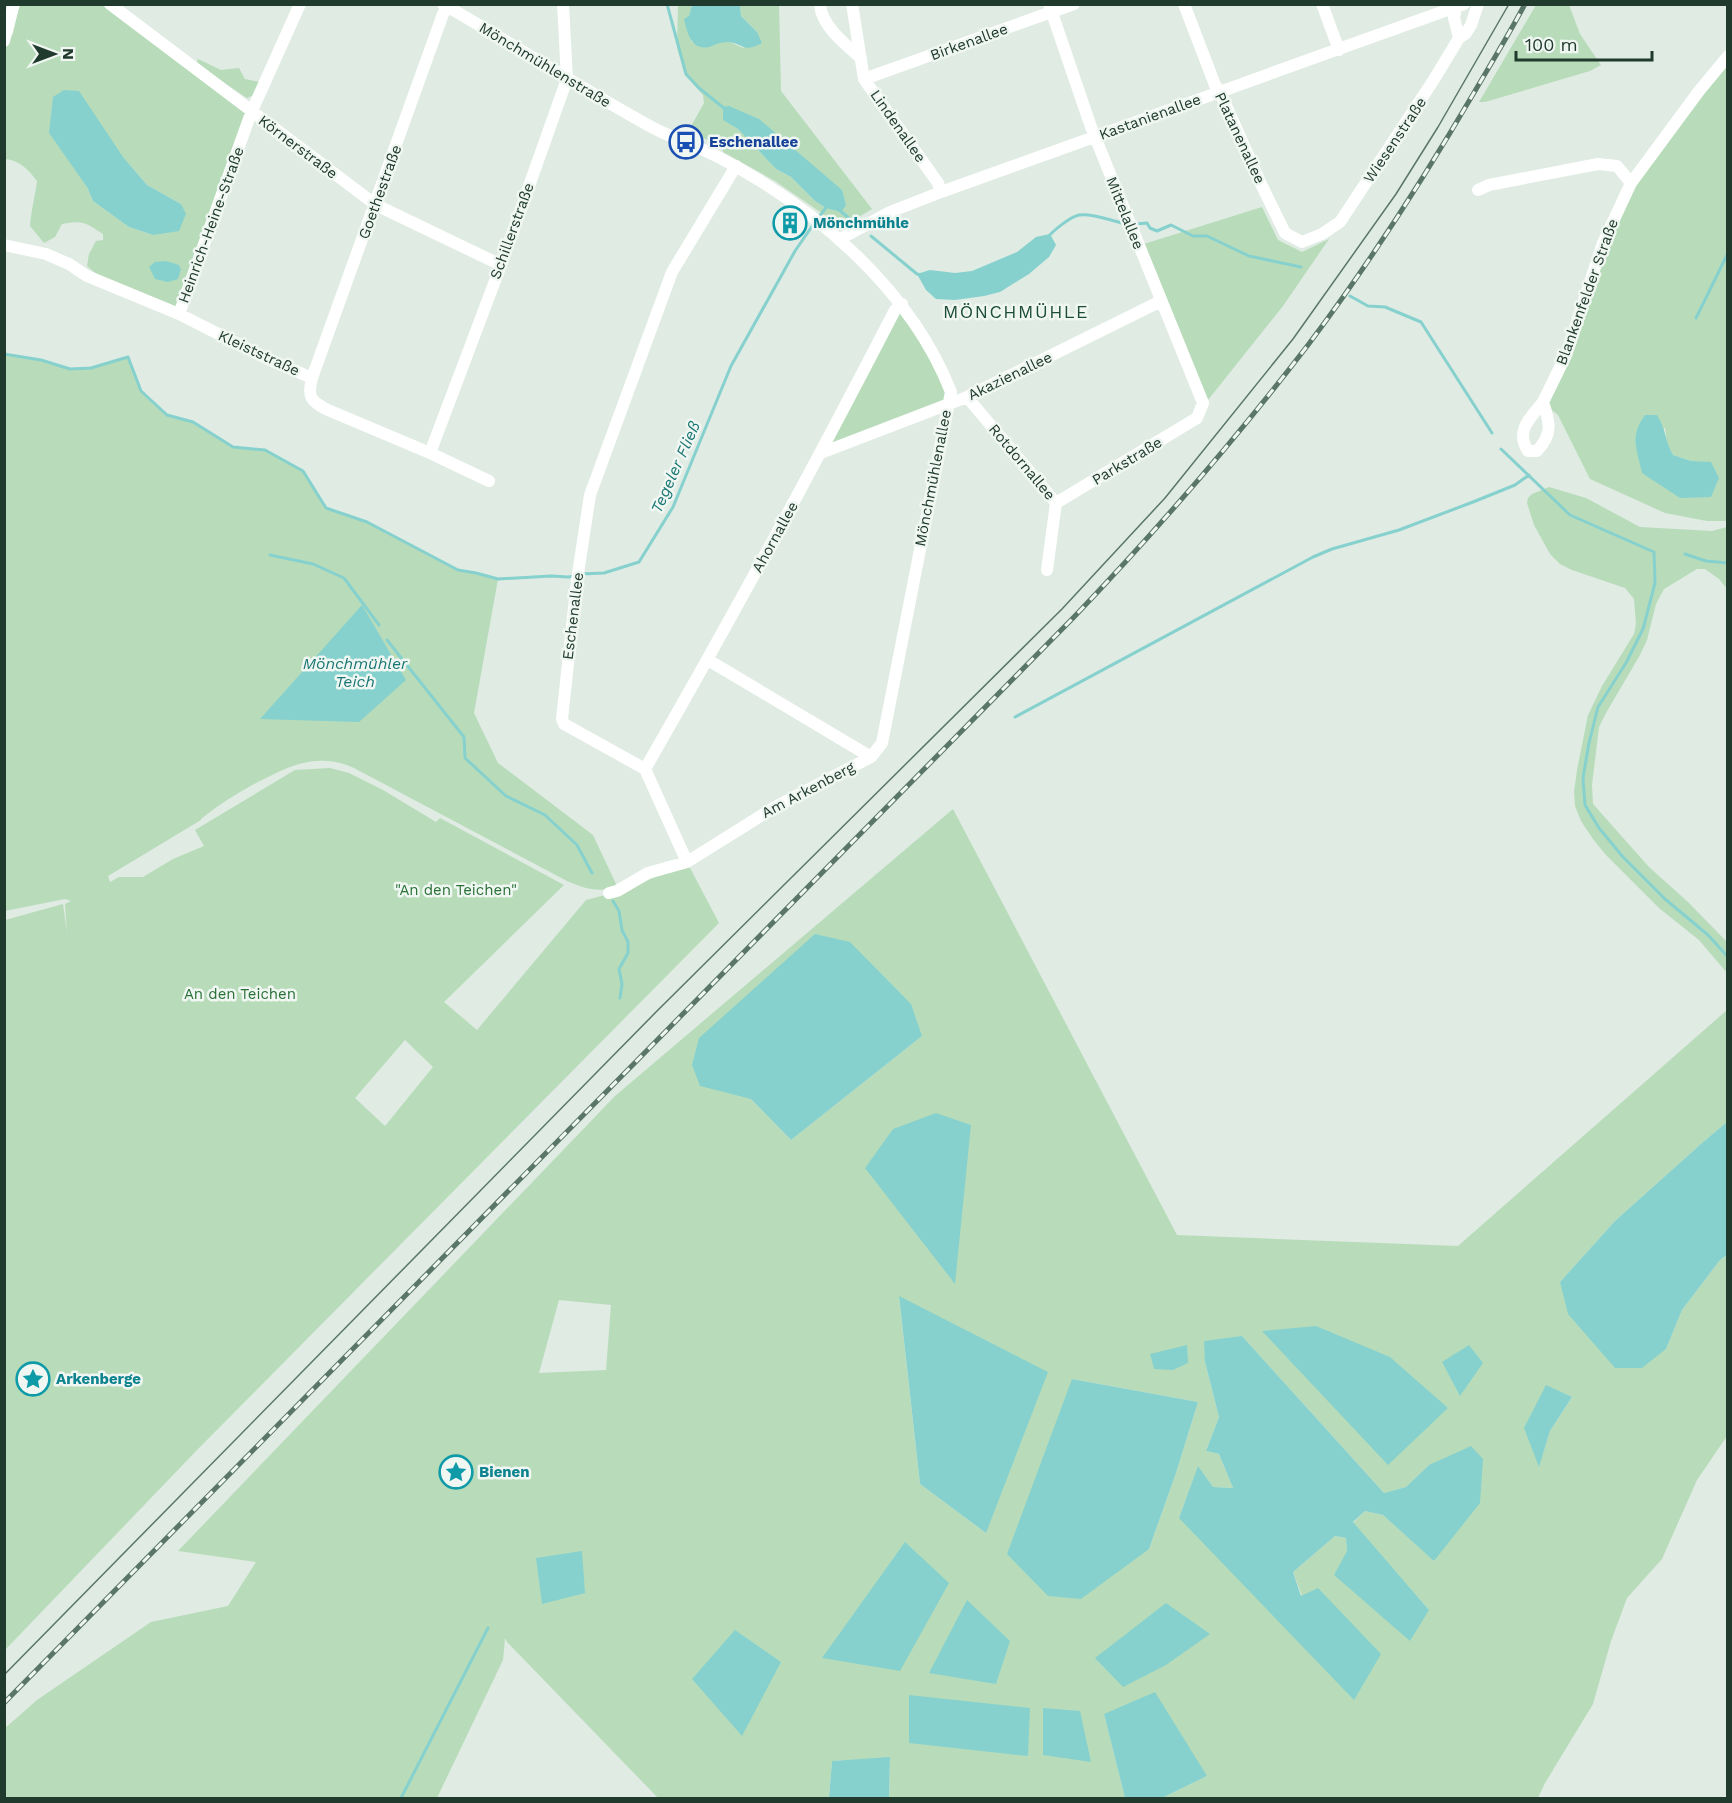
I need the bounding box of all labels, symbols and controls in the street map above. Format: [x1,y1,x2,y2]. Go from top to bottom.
street label: Mönchmühlenstraße [476,19,614,111]
street label: Birkenallee [928,20,1010,64]
north arrow [24,24,84,84]
scale bar [1516,24,1652,62]
text: 100 m [1525,34,1578,55]
text: N [59,48,78,60]
street label: Lindenallee [866,86,930,166]
street label: Platanenallee [1211,89,1269,187]
street label: Kastanienallee [1097,90,1203,144]
street label: Wiesenstraße [1360,94,1430,186]
street label: Körnerstraße [255,111,341,183]
bus stop icon: Eschenallee [668,124,704,160]
place label: Eschenallee [709,133,798,151]
street label: Goethestraße [355,142,405,242]
street label: Heinrich-Heine-Straße [174,144,248,306]
street label: Mittelallee [1102,174,1148,252]
street label: Schillerstraße [486,180,538,282]
building icon: Mönchmühle [772,205,808,241]
place label: Mönchmühle [813,214,909,232]
street label: Blankenfelder Straße [1552,216,1622,368]
district label: MÖNCHMÜHLE [943,301,1089,322]
street label: Kleiststraße [215,326,303,380]
street label: Akazienallee [965,348,1055,404]
street label: Mönchmühlenallee [911,408,955,548]
water label: Tegeler Fließ [647,418,704,516]
street label: Rotdornallee [985,420,1059,504]
street label: Parkstraße [1089,433,1165,489]
street label: Ahornallee [748,498,802,576]
street label: Eschenallee [559,571,587,661]
water label: Mönchmühler Teich [303,654,408,691]
street label: Am Arkenberg [758,758,858,822]
park label: "An den Teichen" [395,881,517,899]
park label: An den Teichen [184,985,296,1003]
place icon: Arkenberge [15,1361,51,1397]
place label: Arkenberge [56,1370,141,1388]
place icon: Bienen [438,1454,474,1490]
place label: Bienen [479,1463,530,1481]

